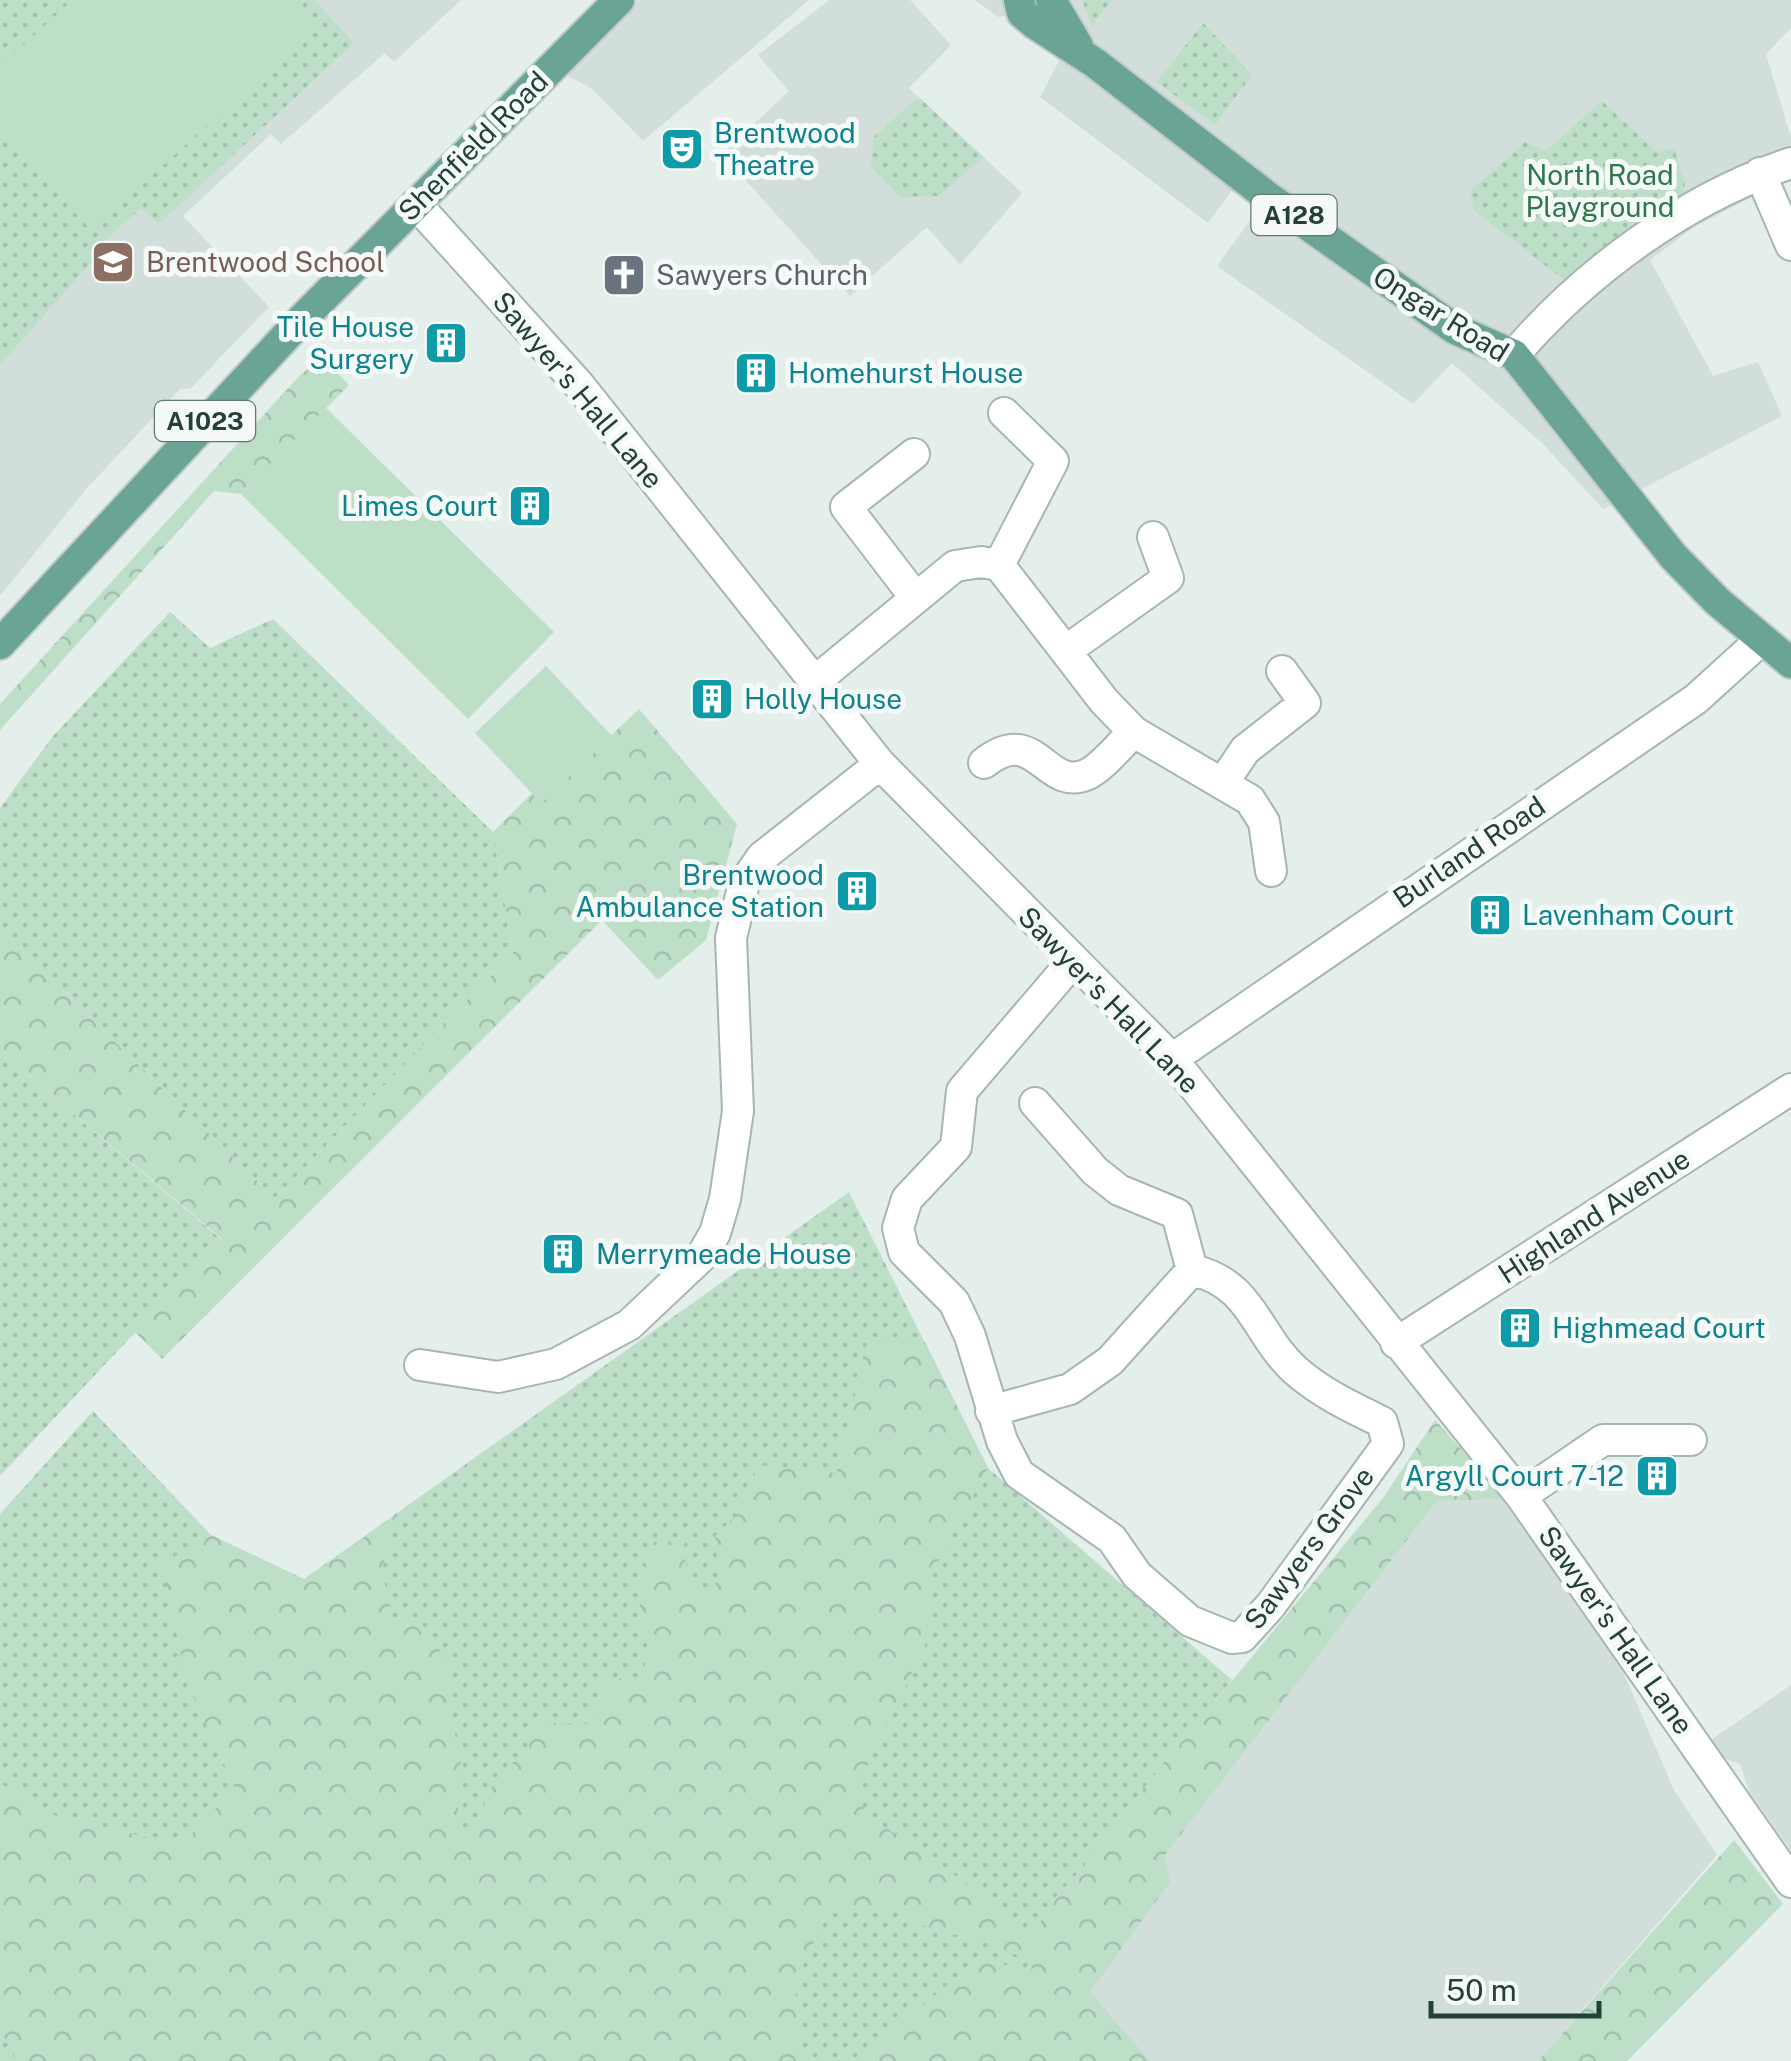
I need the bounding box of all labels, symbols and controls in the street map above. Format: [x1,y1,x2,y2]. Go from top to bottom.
street label: Shenfield Road [391,64,554,227]
place label: Brentwood Theatre [714,116,856,181]
theatre icon: Brentwood Theatre [659,126,705,172]
park label: North Road Playground [1526,158,1674,223]
road number: A128 [1252,195,1336,235]
school or university icon: Brentwood School [90,239,136,285]
place label: Brentwood School [146,245,385,278]
church icon: Sawyers Church [601,252,647,298]
place label: Sawyers Church [656,258,868,291]
street label: Ongar Road [1368,259,1515,368]
street label: Sawyer's Hall Lane [487,285,670,495]
place label: Tile House Surgery [277,310,414,375]
building icon: Tile House Surgery [423,320,469,366]
building icon: Homehurst House [733,350,779,396]
place label: Homehurst House [788,356,1023,389]
road number: A1023 [155,401,255,441]
building icon: Limes Court [507,483,553,529]
place label: Limes Court [341,489,498,522]
building icon: Holly House [689,676,735,722]
place label: Holly House [744,682,902,715]
street label: Burland Road [1387,789,1551,914]
place label: Brentwood Ambulance Station [576,858,824,923]
building icon: Brentwood Ambulance Station [834,868,880,914]
building icon: Lavenham Court [1467,892,1513,938]
place label: Lavenham Court [1522,898,1734,931]
street label: Sawyer's Hall Lane [1012,900,1207,1100]
street label: Highland Avenue [1492,1141,1696,1290]
building icon: Merrymeade House [540,1231,586,1277]
place label: Merrymeade House [596,1237,852,1270]
building icon: Highmead Court [1497,1305,1543,1351]
place label: Highmead Court [1552,1311,1766,1344]
building icon: Argyll Court 7-12 [1634,1453,1680,1499]
place label: Argyll Court 7-12 [1405,1459,1624,1492]
street label: Sawyers Grove [1237,1460,1380,1635]
street label: Sawyer's Hall Lane [1532,1519,1701,1740]
scale bar [1431,1956,1598,2018]
text: 50 m [1446,1972,1517,2008]

